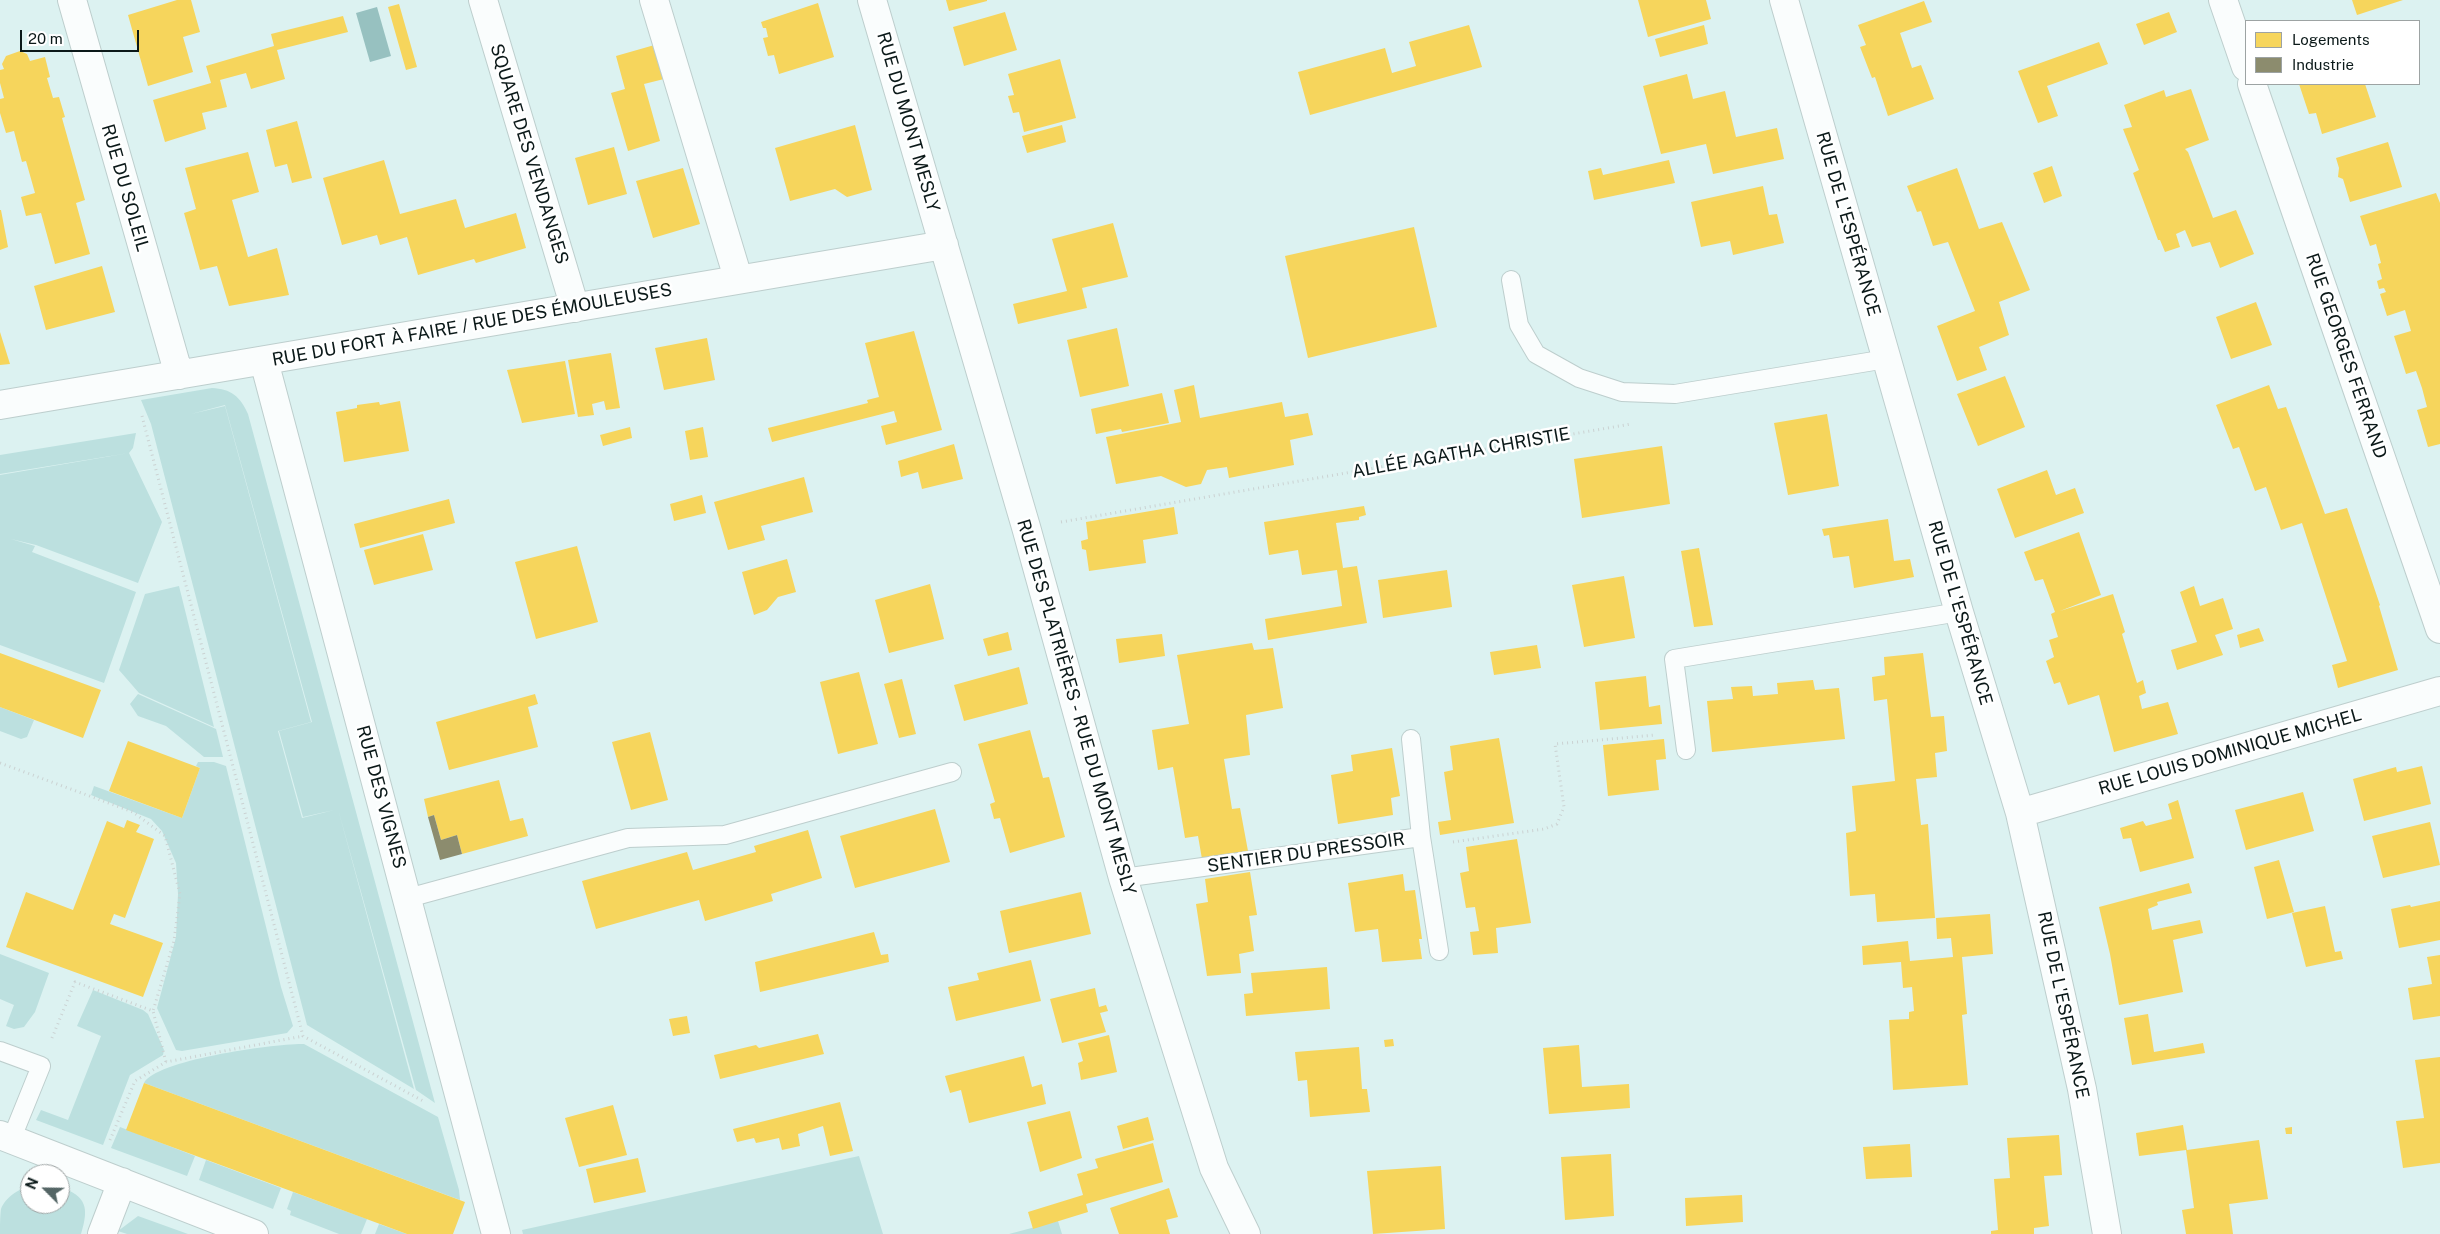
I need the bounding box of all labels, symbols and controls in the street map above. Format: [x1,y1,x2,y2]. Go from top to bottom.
scale bar [22,20,141,52]
legend [2245,20,2420,85]
text: 20 m [28,30,63,47]
street label: RUE DU MONT MESLY [872,30,944,214]
text: Logements [2292,31,2370,48]
street label: SQUARE DES VENDANGES [485,41,573,267]
text: Industrie [2292,56,2354,73]
street label: RUE DU SOLEIL [96,122,154,254]
street label: RUE DE L'ESPÉRANCE [1811,129,1885,319]
street label: RUE GEORGES FERRAND [2301,251,2391,461]
street label: RUE DU FORT À FAIRE / RUE DES ÉMOULEUSES [270,279,674,371]
street label: ALLÉE AGATHA CHRISTIE [1350,423,1572,483]
street label: RUE DES PLATRIÈRES - RUE DU MONT MESLY [1012,517,1140,897]
street label: RUE DE L'ESPÉRANCE [1923,518,1997,708]
street label: RUE LOUIS DOMINIQUE MICHEL [2096,704,2364,800]
street label: RUE DES VIGNES [351,723,411,871]
street label: SENTIER DU PRESSOIR [1206,828,1406,878]
street label: RUE DE L'ESPÉRANCE [2033,909,2093,1101]
north arrow [20,1164,70,1214]
text: N [23,1175,42,1192]

